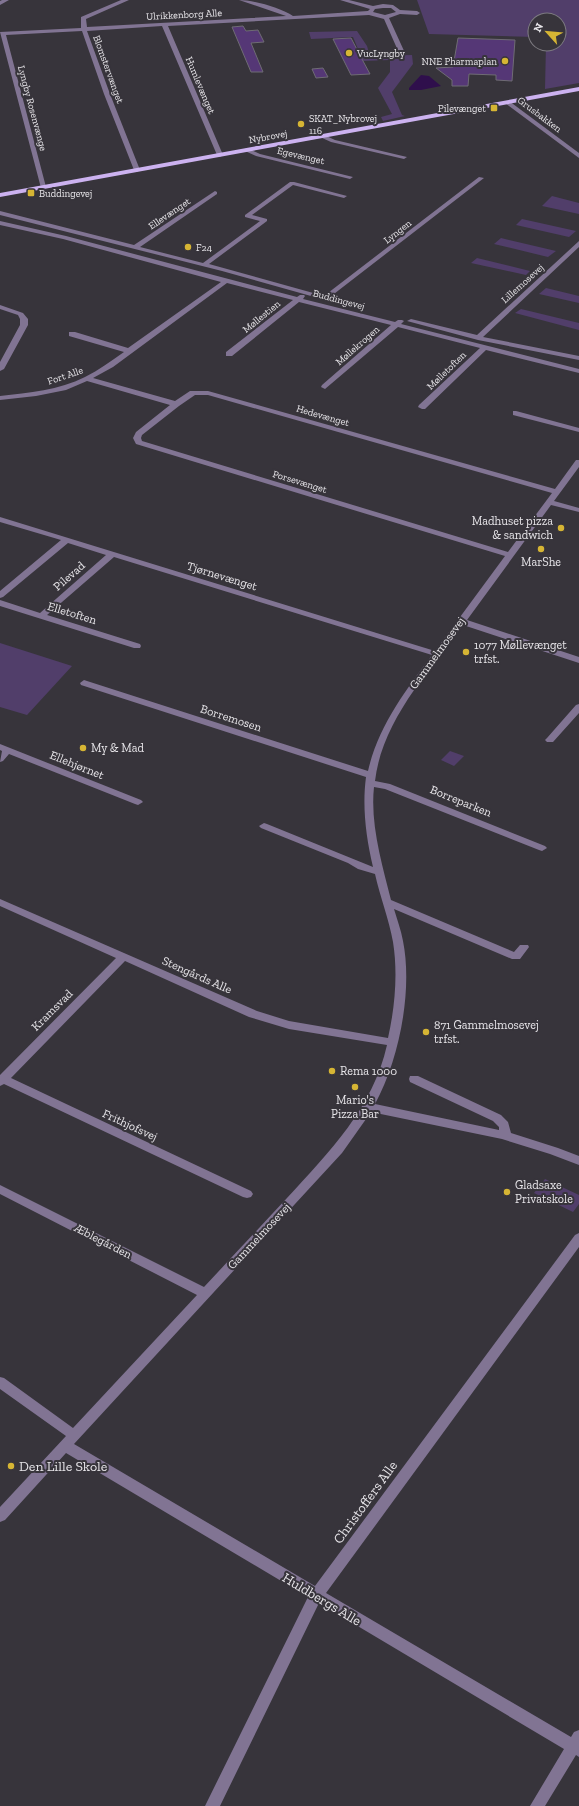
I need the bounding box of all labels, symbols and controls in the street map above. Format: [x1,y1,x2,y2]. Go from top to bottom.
street label: Ulrikkenborg Alle [146,7,223,23]
north arrow [527,12,567,52]
text: N [531,20,547,34]
street label: Blomstervænget [90,34,126,105]
marker: VucLyngby [344,48,354,58]
place label: VucLyngby [356,48,406,60]
street label: Humlevænget [183,55,218,116]
place label: NNE Pharmaplan [422,56,497,68]
marker: NNE Pharmaplan [500,56,510,66]
street label: Lyngby Rosenvænge [15,64,49,153]
street label: Grusbakken [515,94,564,135]
place label: Pilevænget [438,103,486,115]
marker: Pilevænget [489,103,499,113]
place label: SKAT_Nybrovej 116 [309,113,377,137]
marker: SKAT_Nybrovej 116 [296,119,306,129]
street label: Nybrovej [248,128,288,146]
street label: Egevænget [276,145,326,167]
marker: Buddingevej [26,188,36,198]
place label: Buddingevej [39,188,92,200]
street label: Ellevænget [146,195,193,232]
street label: Lyngen [381,217,414,246]
marker: F24 [183,242,193,252]
place label: F24 [196,242,213,254]
street label: Lillemosevej [499,262,546,306]
street label: Buddingevej [311,287,366,313]
street label: Møllestien [240,298,283,336]
street label: Møllekrogen [333,323,382,368]
street label: Mølletoften [425,349,469,392]
street label: Fort Alle [46,364,85,388]
street label: Hedevænget [295,403,351,429]
street label: Porsevænget [271,468,329,496]
place label: Madhuset pizza & sandwich [472,514,553,542]
marker: Madhuset pizza & sandwich [556,523,566,533]
marker: MarShe [536,544,546,554]
place label: MarShe [521,555,561,569]
street label: Pilevad [50,558,88,594]
street label: Tjørnevænget [185,559,259,594]
street label: Elletoften [46,599,98,627]
street label: Gammelmosevej [406,614,469,692]
place label: 1077 Møllevænget trfst. [474,638,567,666]
marker: 1077 Møllevænget trfst. [461,647,471,657]
street label: Borremosen [199,702,263,734]
place label: My & Mad [91,741,144,755]
marker: My & Mad [78,743,88,753]
street label: Ellehjørnet [48,748,107,783]
street label: Borreparken [428,782,494,820]
street label: Stengårds Alle [160,953,234,997]
street label: Kramsvad [28,986,76,1034]
place label: 871 Gammelmosevej trfst. [434,1018,539,1046]
marker: 871 Gammelmosevej trfst. [421,1027,431,1037]
place label: Rema 1000 [340,1064,397,1078]
marker: Rema 1000 [327,1066,337,1076]
marker: Mario's Pizza Bar [350,1082,360,1092]
place label: Mario's Pizza Bar [331,1093,379,1121]
street label: Frithjofsvej [100,1106,160,1145]
place label: Gladsaxe Privatskole [515,1178,573,1206]
marker: Gladsaxe Privatskole [502,1187,512,1197]
street label: Gammelmosevej [225,1200,294,1273]
street label: Æblegården [71,1220,134,1262]
street label: Christoffers Alle [330,1457,401,1547]
place label: Den Lille Skole [19,1458,108,1475]
marker: Den Lille Skole [6,1461,16,1471]
street label: Huldbergs Alle [279,1569,365,1630]

